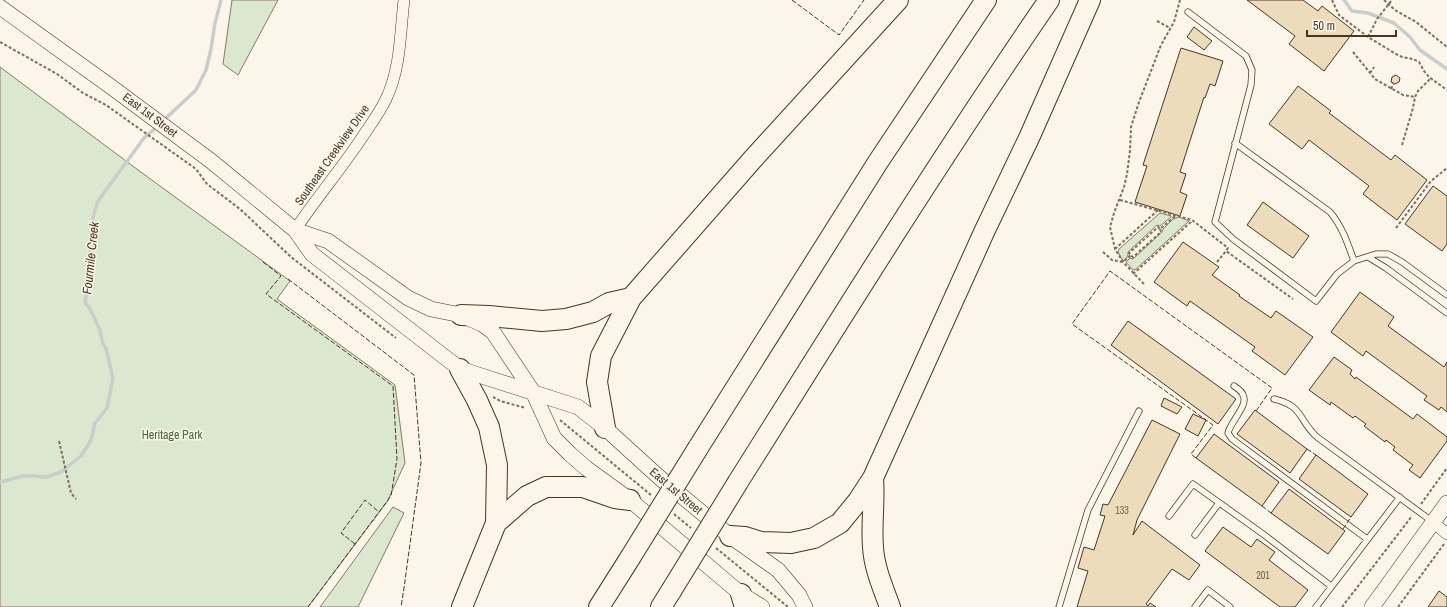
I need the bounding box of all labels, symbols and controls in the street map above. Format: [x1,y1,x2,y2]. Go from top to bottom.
scale bar [1307,12,1396,38]
text: 50 m [1313,18,1335,34]
street label: East 1st Street [119,89,181,141]
street label: Southeast Creekview Drive [291,101,373,209]
water label: Fourmile Creek [78,220,103,295]
park label: Heritage Park [142,427,202,443]
street label: East 1st Street [646,464,706,518]
house number: 133 [1115,504,1129,517]
house number: 201 [1256,569,1270,582]

